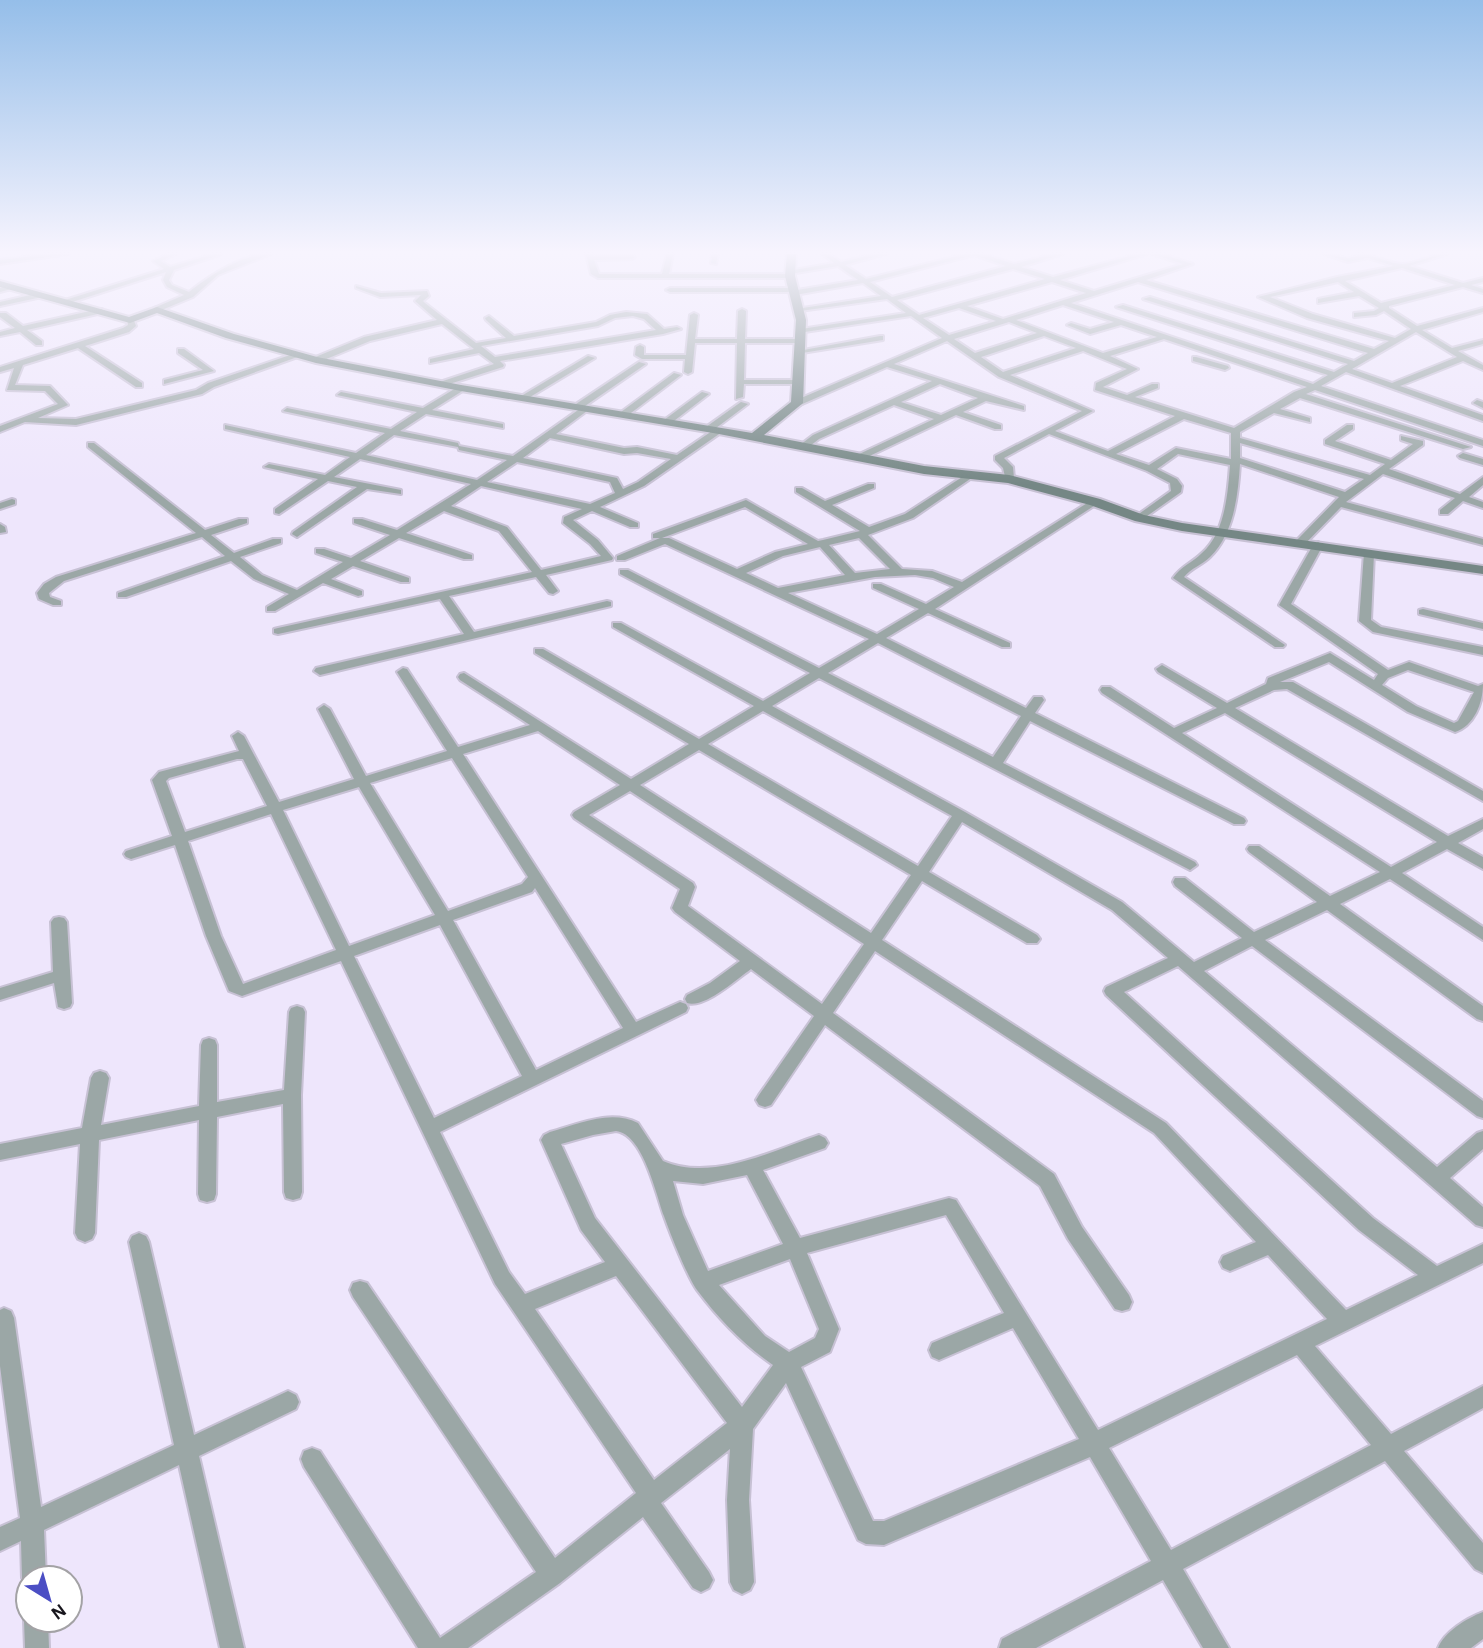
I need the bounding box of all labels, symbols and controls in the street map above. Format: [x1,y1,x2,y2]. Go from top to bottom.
north arrow [14,1564,84,1634]
text: N [47,1600,69,1623]

